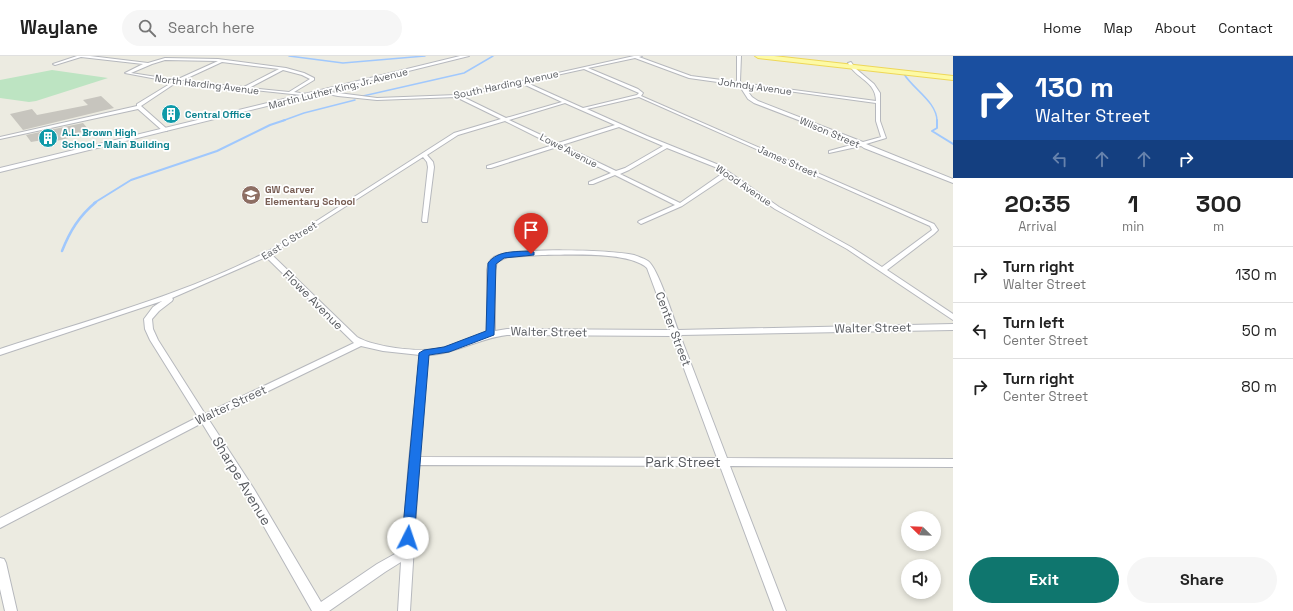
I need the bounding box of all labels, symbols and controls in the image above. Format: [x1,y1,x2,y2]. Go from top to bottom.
search box [122,10,402,46]
text: Waylane [20,15,98,40]
icon: search [136,17,158,39]
text: Search here [168,18,255,37]
text: Home [1043,19,1081,37]
text: Map [1103,19,1133,37]
text: About [1155,19,1196,37]
text: Contact [1218,19,1273,37]
street label: Martin Luther King, Jr. Avenue [267,65,409,112]
street label: South Harding Avenue [453,67,560,102]
text: 130 m [1035,69,1114,105]
street label: North Harding Avenue [154,72,260,97]
icon: right [969,72,1021,124]
street label: Johndy Avenue [717,75,793,98]
building icon: Central Office [160,103,182,125]
text: Walter Street [1035,104,1150,127]
place label: Central Office [185,108,251,121]
street label: Wilson Street [798,114,862,151]
place label: A.L. Brown High School - Main Building [62,126,170,151]
building icon: A.L. Brown High School - Main Building [37,127,59,149]
street label: Lowe Avenue [538,130,600,171]
street label: James Street [756,142,820,181]
icon: left [1049,148,1071,170]
icon: ahead [1091,148,1113,170]
icon: ahead [1133,148,1155,170]
icon: right [1175,148,1197,170]
street label: Wood Avenue [713,162,774,209]
place label: GW Carver Elementary School [265,183,355,208]
school or university icon: GW Carver Elementary School [240,184,262,206]
text: 20:35 [1005,188,1070,219]
text: 1 [1128,188,1139,219]
text: 300 [1196,188,1242,219]
pin [514,213,548,254]
street label: East C Street [259,218,320,263]
text: Arrival [1018,218,1057,235]
text: min [1122,218,1144,235]
text: m [1213,218,1224,235]
icon: arrive [520,219,542,241]
text: Turn right [1003,257,1074,276]
icon: right [969,264,991,286]
text: 130 m [1235,265,1277,284]
street label: Flowe Avenue [280,267,346,333]
text: Walter Street [1003,276,1086,293]
street label: Center Street [651,289,695,369]
text: Turn left [1003,313,1065,332]
street label: Walter Street [834,319,912,337]
icon: left [969,320,991,342]
text: 50 m [1242,321,1277,340]
street label: Walter Street [510,323,588,341]
text: Center Street [1003,332,1088,349]
text: Turn right [1003,369,1074,388]
icon: right [969,376,991,398]
text: 80 m [1241,377,1277,396]
street label: Walter Street [193,381,269,429]
text: Center Street [1003,388,1088,405]
street label: Sharpe Avenue [208,433,276,529]
street label: Park Street [645,453,721,471]
north arrow [901,511,941,551]
map controls [901,511,941,599]
position arrow [387,517,429,559]
button: Exit [969,557,1119,603]
button: Share [1127,557,1277,603]
button: sound [901,559,941,599]

